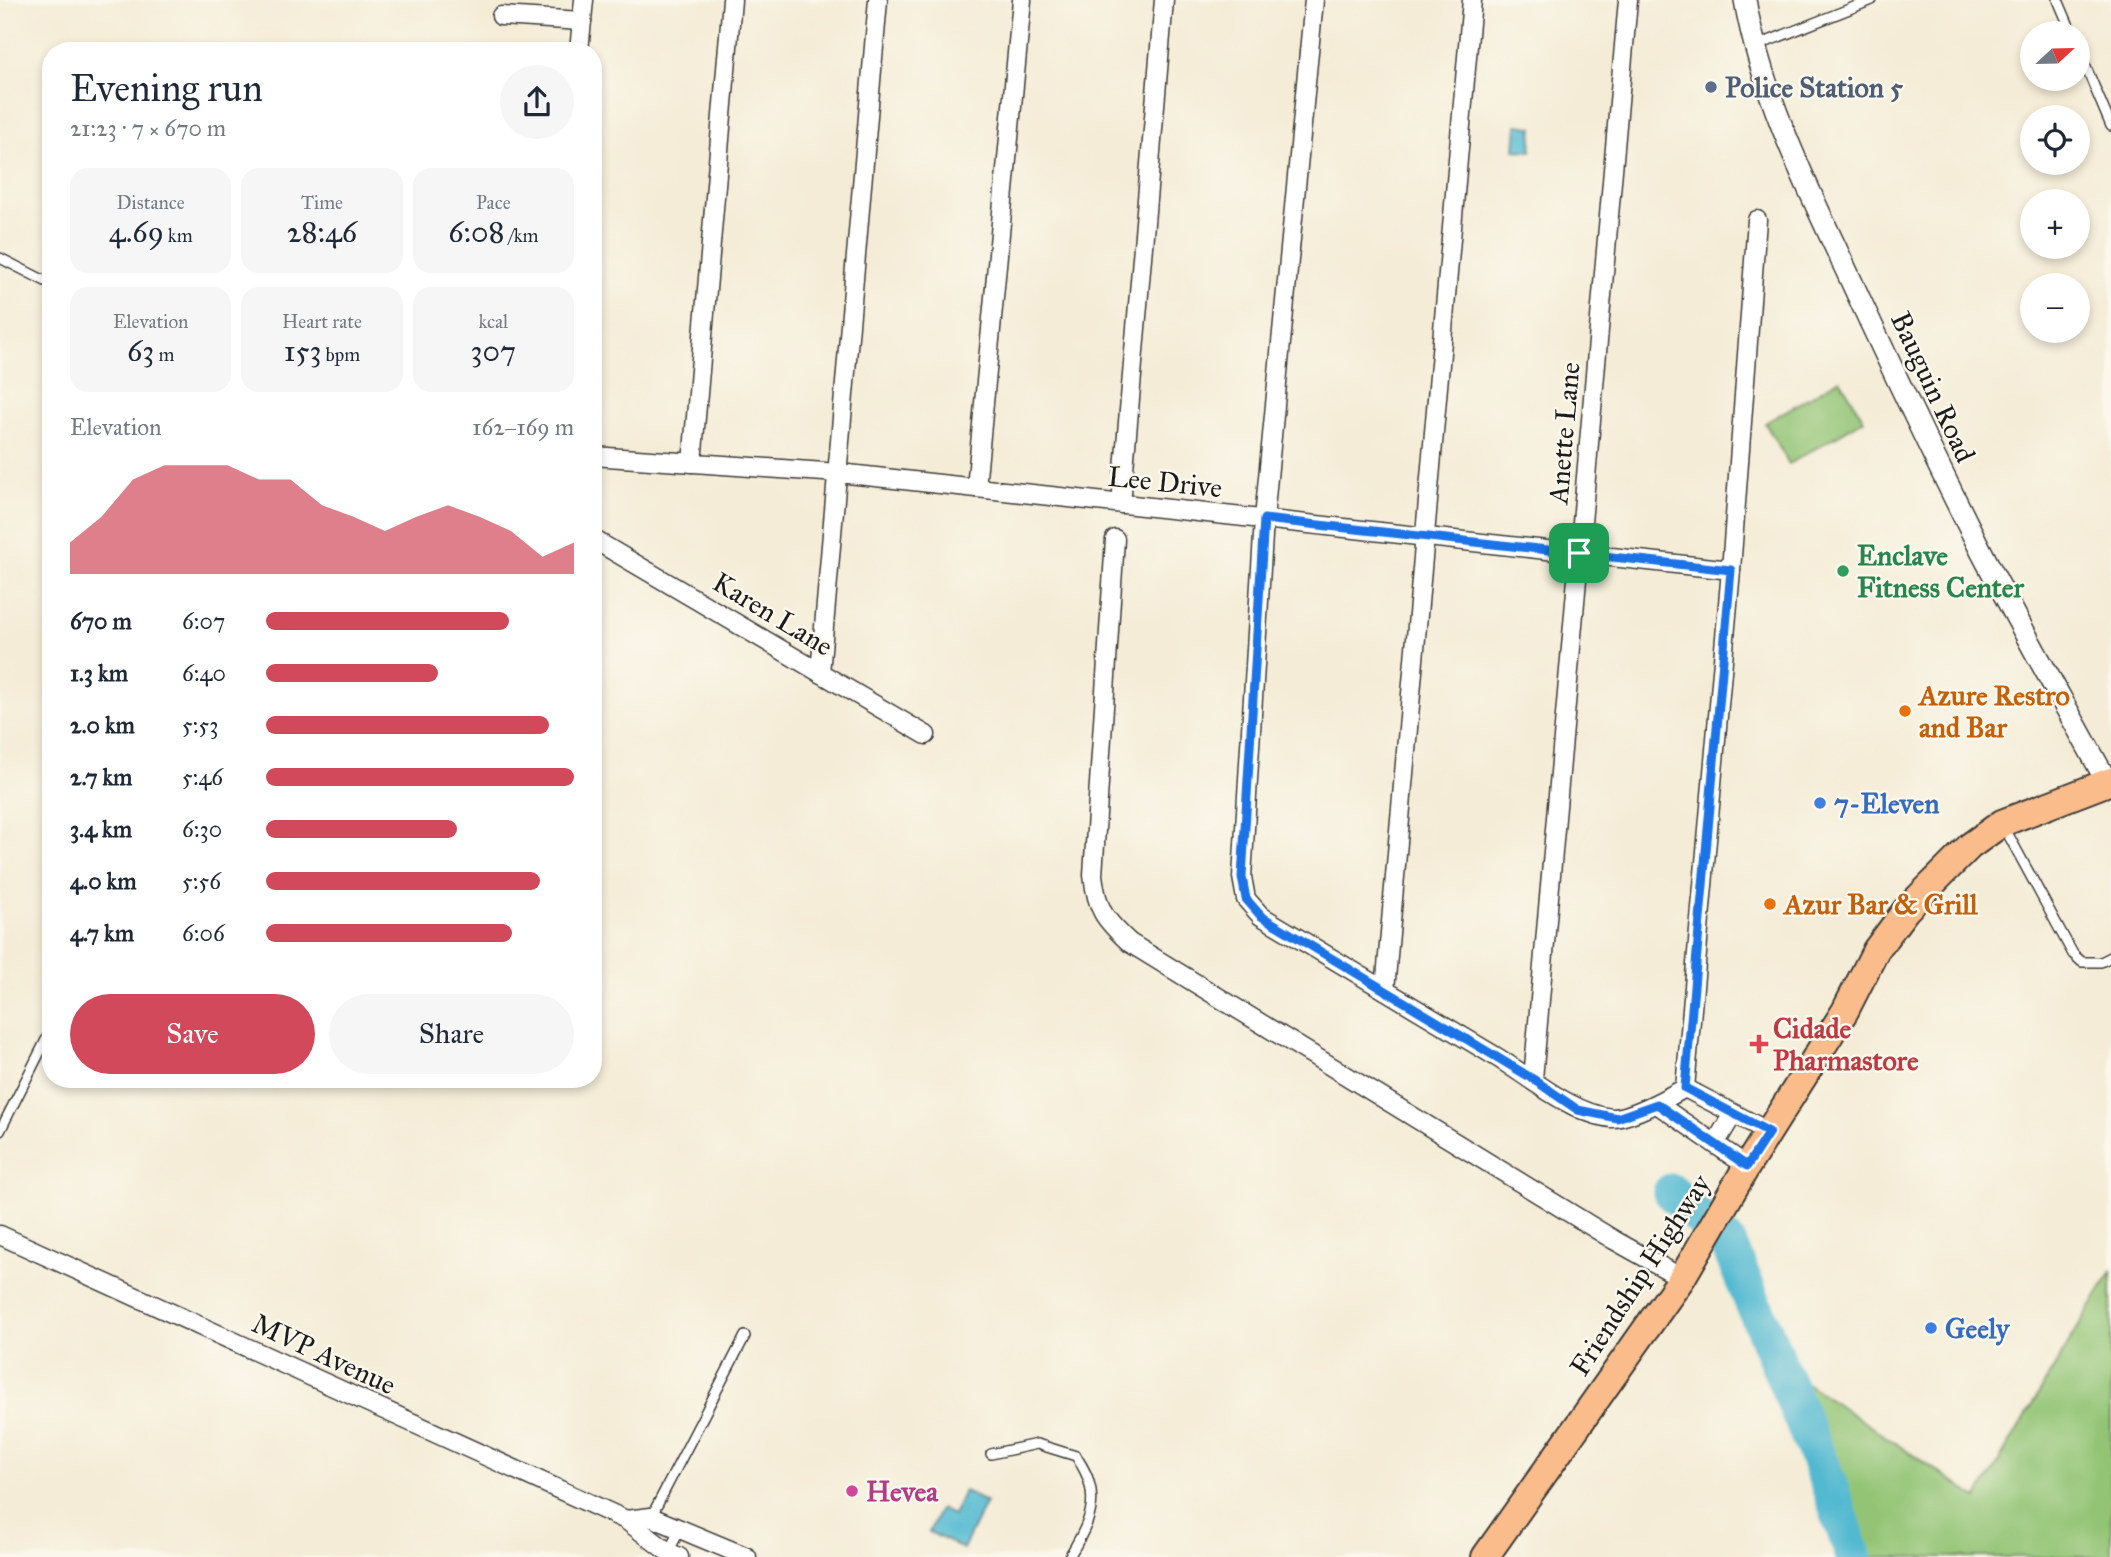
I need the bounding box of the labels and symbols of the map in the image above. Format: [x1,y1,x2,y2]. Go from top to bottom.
north arrow [2020,21,2090,91]
place label: Police Station 5 [1725,70,1903,105]
marker: Police Station 5 [1703,79,1719,95]
street label: Bauguin Road [1883,306,1983,468]
street label: Anette Lane [1540,360,1588,507]
street label: Lee Drive [1106,459,1224,505]
pin [1549,523,1609,583]
place label: Enclave Fitness Center [1857,538,2024,605]
marker: Enclave Fitness Center [1835,563,1851,579]
street label: Karen Lane [706,564,840,664]
place label: Azure Restro and Bar [1917,678,2070,745]
marker: Azure Restro and Bar [1897,703,1913,719]
place label: 7-Eleven [1834,786,1939,821]
marker: 7-Eleven [1812,795,1828,811]
place label: Azur Bar & Grill [1782,887,1978,922]
marker: Azur Bar & Grill [1762,896,1778,912]
place label: Cidade Pharmastore [1773,1011,1919,1078]
marker: Cidade Pharmastore [1751,1036,1767,1052]
street label: Friendship Highway [1562,1167,1719,1382]
street label: MVP Avenue [247,1306,401,1402]
place label: Geely [1945,1311,2010,1346]
marker: Geely [1923,1320,1939,1336]
place label: Hevea [866,1474,939,1509]
marker: Hevea [844,1483,860,1499]

